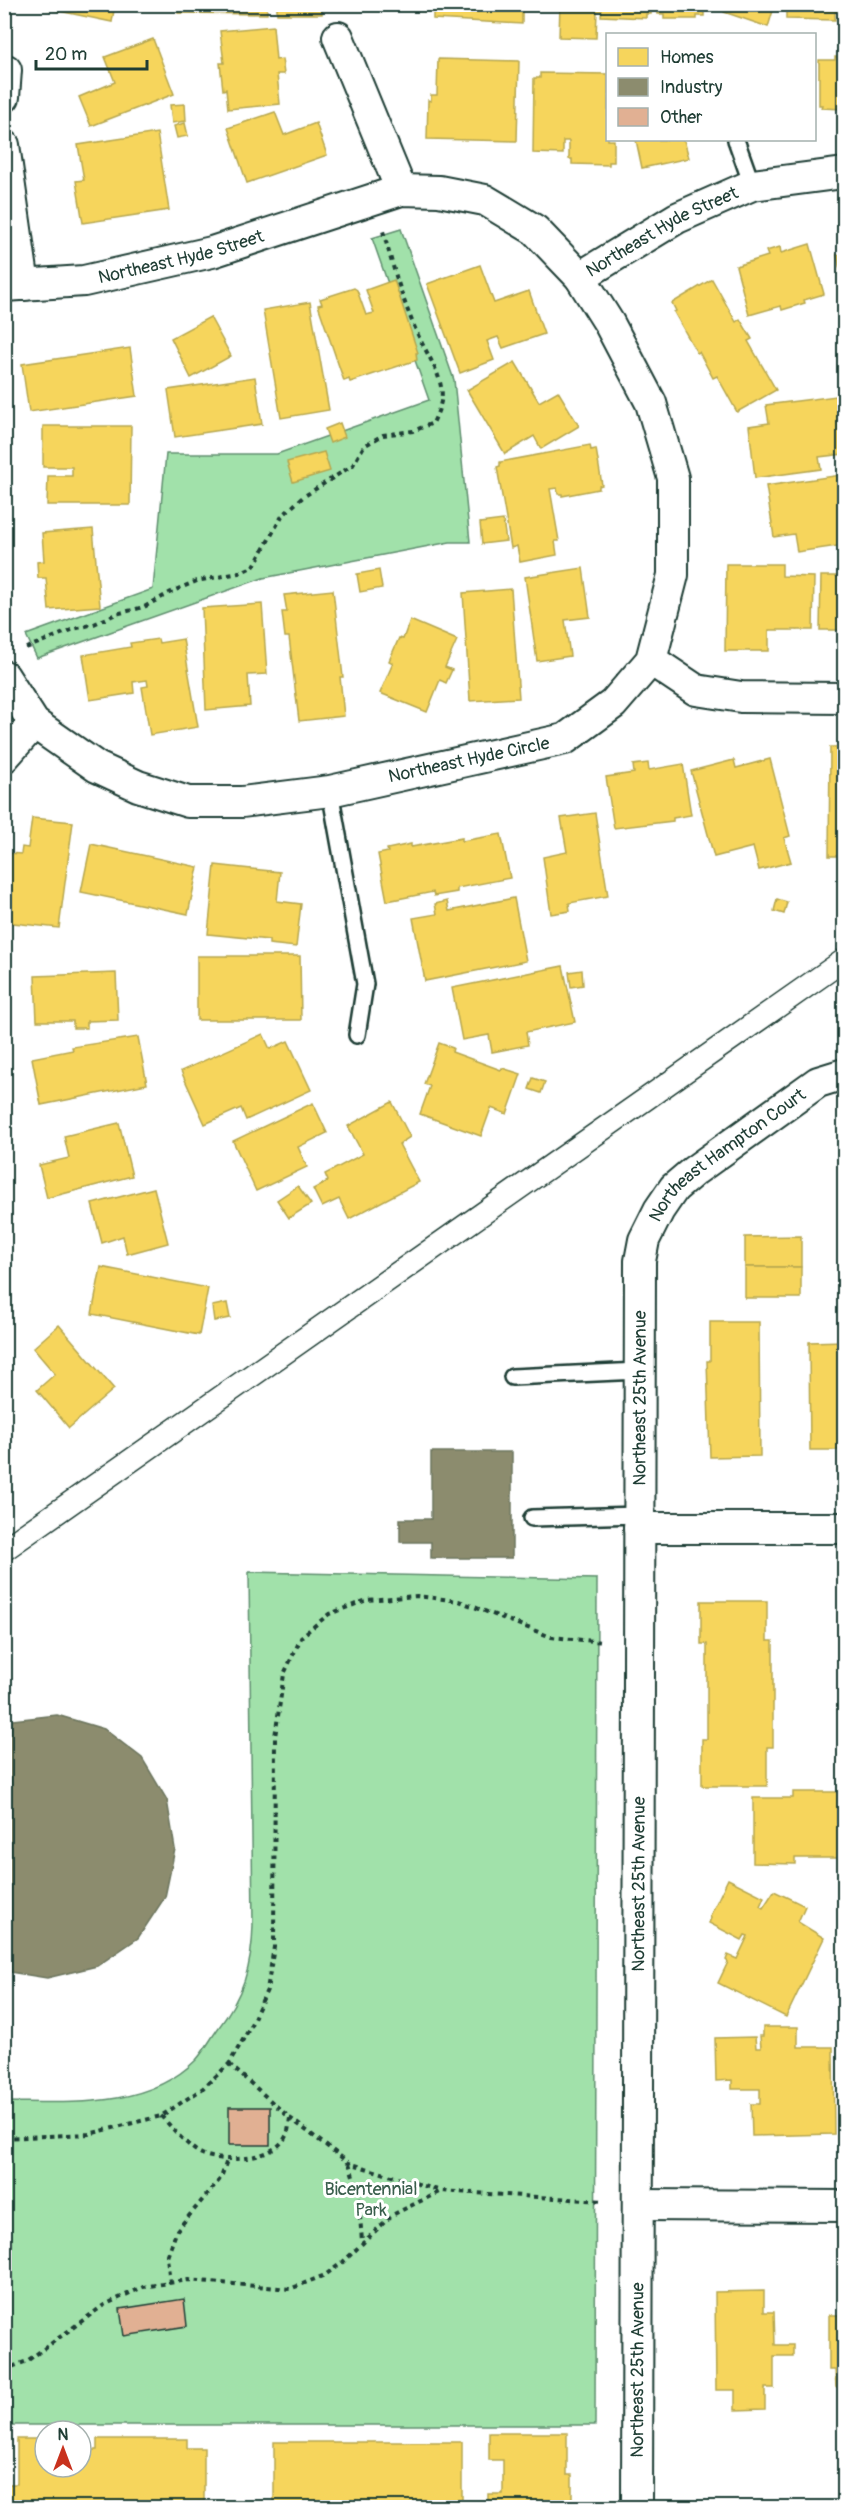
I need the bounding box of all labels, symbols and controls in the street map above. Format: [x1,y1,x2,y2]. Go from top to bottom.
scale bar [36,33,147,71]
legend [606,33,816,141]
text: 20 m [45,43,87,66]
text: Homes [660,46,713,69]
text: Industry [660,76,723,99]
text: Other [660,106,703,129]
street label: Northeast Hyde Street [582,181,742,282]
street label: Northeast Hyde Street [96,224,267,289]
street label: Northeast Hyde Circle [386,732,552,788]
street label: Northeast Hampton Court [644,1083,811,1225]
street label: Northeast 25th Avenue [628,1310,651,1486]
street label: Northeast 25th Avenue [627,1796,650,1972]
park label: Bicentennial Park [324,2178,418,2222]
street label: Northeast 25th Avenue [626,2282,649,2458]
north arrow [33,2419,93,2479]
text: N [58,2425,69,2445]

